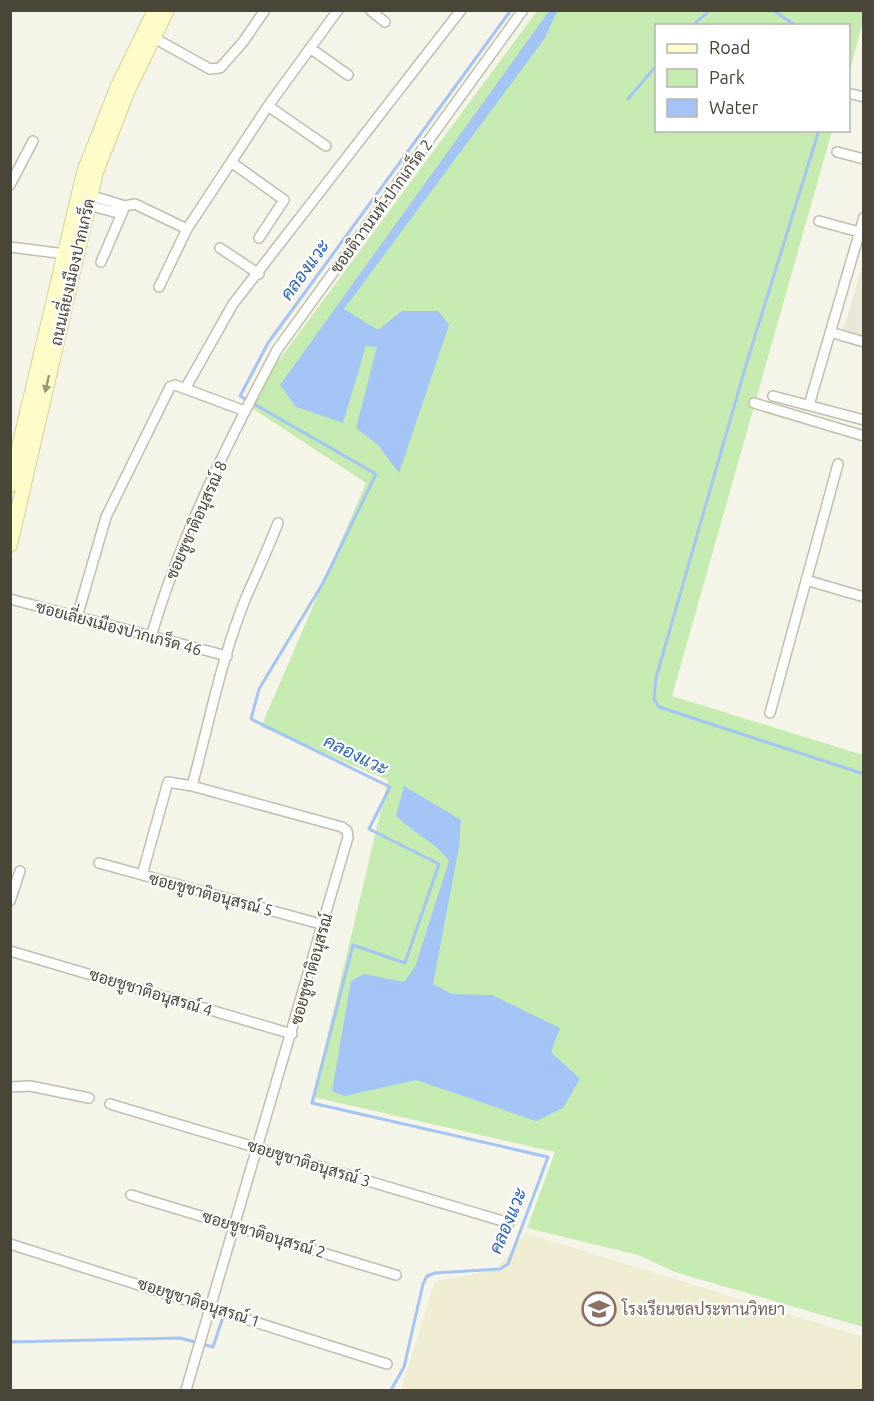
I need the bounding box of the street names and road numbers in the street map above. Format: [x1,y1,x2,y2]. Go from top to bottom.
street label: ซอยติวานนท์-ปากเกร็ด 2 [323,133,436,276]
street label: ถนนเลี่ยงเมืองปากเกร็ด [41,195,98,347]
street label: ซอยชูชาติอนุสรณ์ 8 [159,457,233,583]
street label: ซอยเลี่ยงเมืองปากเกร็ด 46 [34,592,205,659]
street label: ซอยชูชาติอนุสรณ์ 5 [146,866,276,922]
street label: ซอยชูชาติอนุสรณ์ [284,910,338,1028]
street label: ซอยชูชาติอนุสรณ์ 4 [86,962,216,1022]
street label: ซอยชูชาติอนุสรณ์ 3 [244,1133,374,1193]
street label: ซอยชูชาติอนุสรณ์ 2 [199,1204,329,1264]
street label: ซอยชูชาติอนุสรณ์ 1 [134,1271,264,1333]

